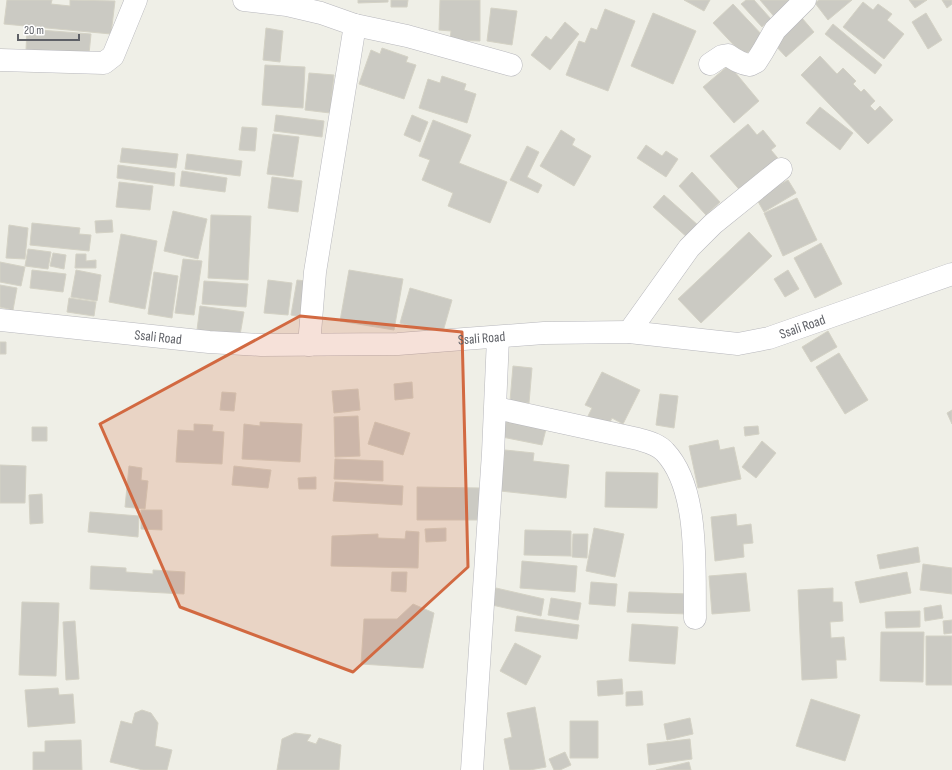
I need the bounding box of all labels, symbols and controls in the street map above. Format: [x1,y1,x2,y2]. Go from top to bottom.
scale bar [18,16,79,42]
text: 20 m [24,23,44,38]
street label: Ssali Road [777,311,828,343]
street label: Ssali Road [134,326,183,348]
street label: Ssali Road [457,328,506,348]

